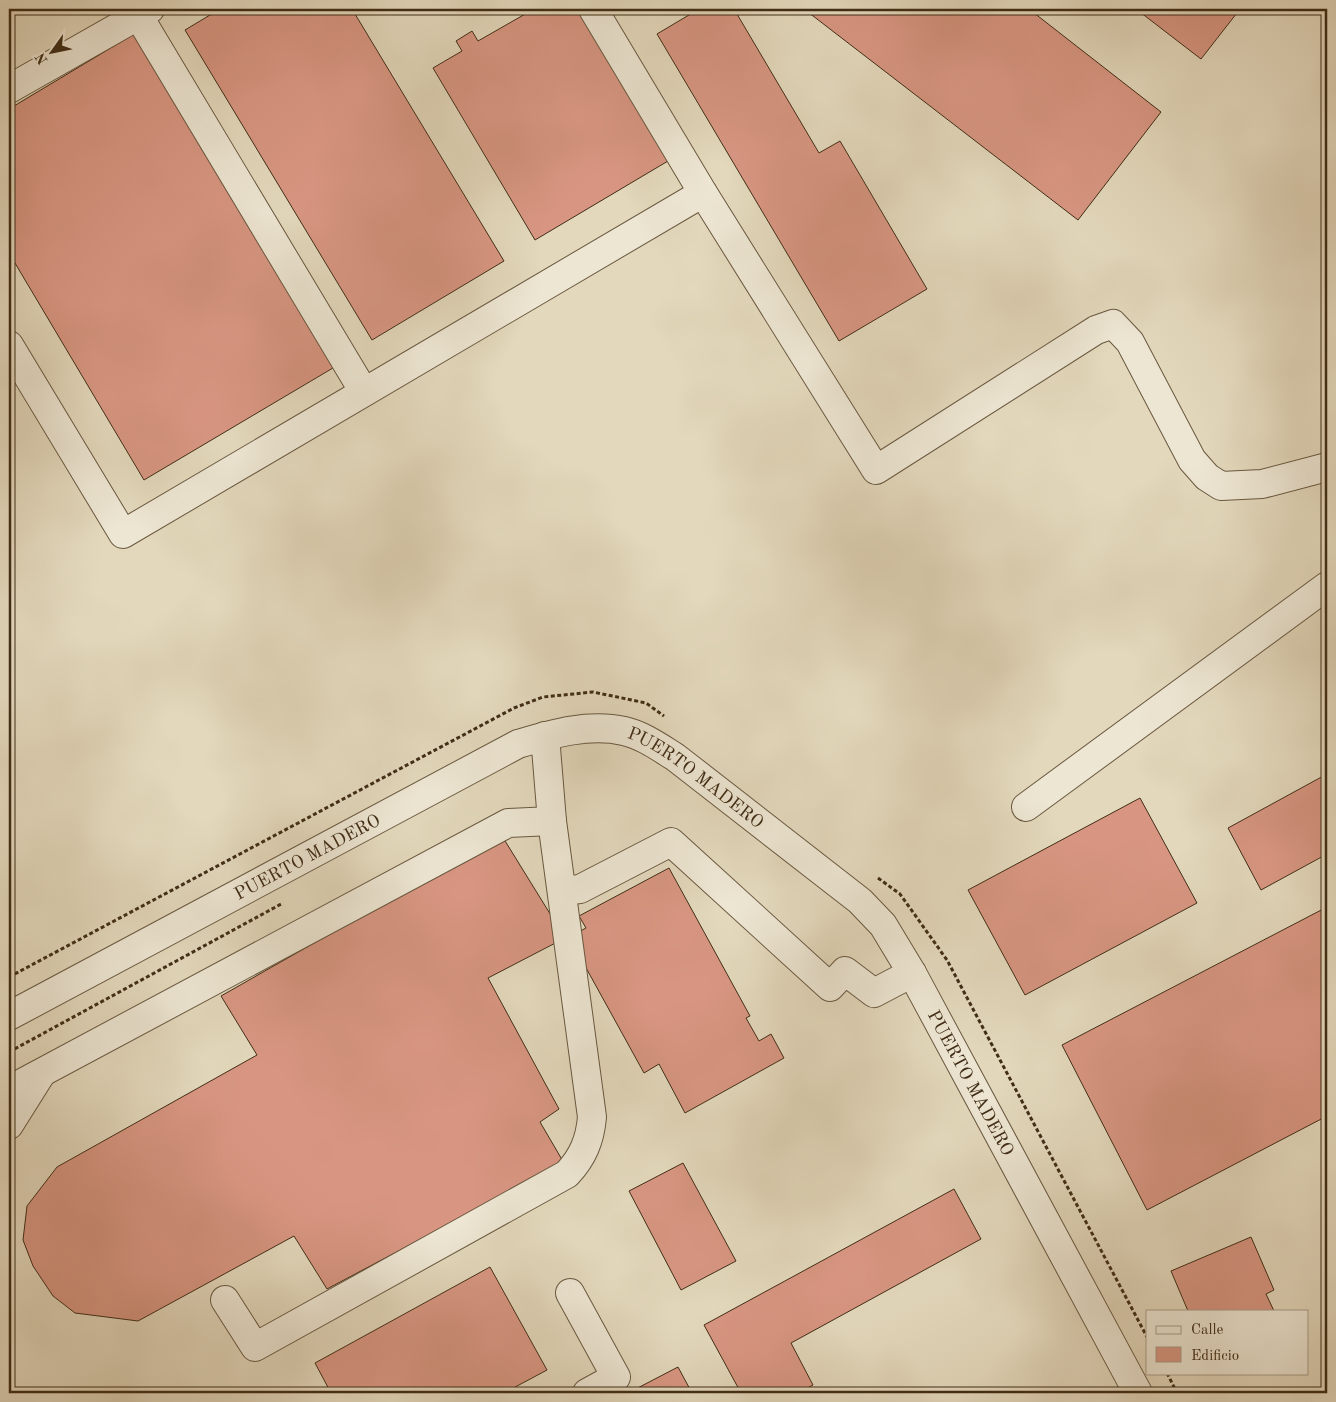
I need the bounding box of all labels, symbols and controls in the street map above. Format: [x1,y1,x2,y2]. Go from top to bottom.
north arrow [28,28,78,78]
text: N [33,50,51,67]
street label: PUERTO MADERO [625,724,766,832]
street label: PUERTO MADERO [232,811,384,904]
street label: PUERTO MADERO [924,1007,1017,1159]
legend [1146,1310,1308,1374]
text: Calle [1191,1323,1224,1338]
text: Edificio [1191,1349,1239,1364]

